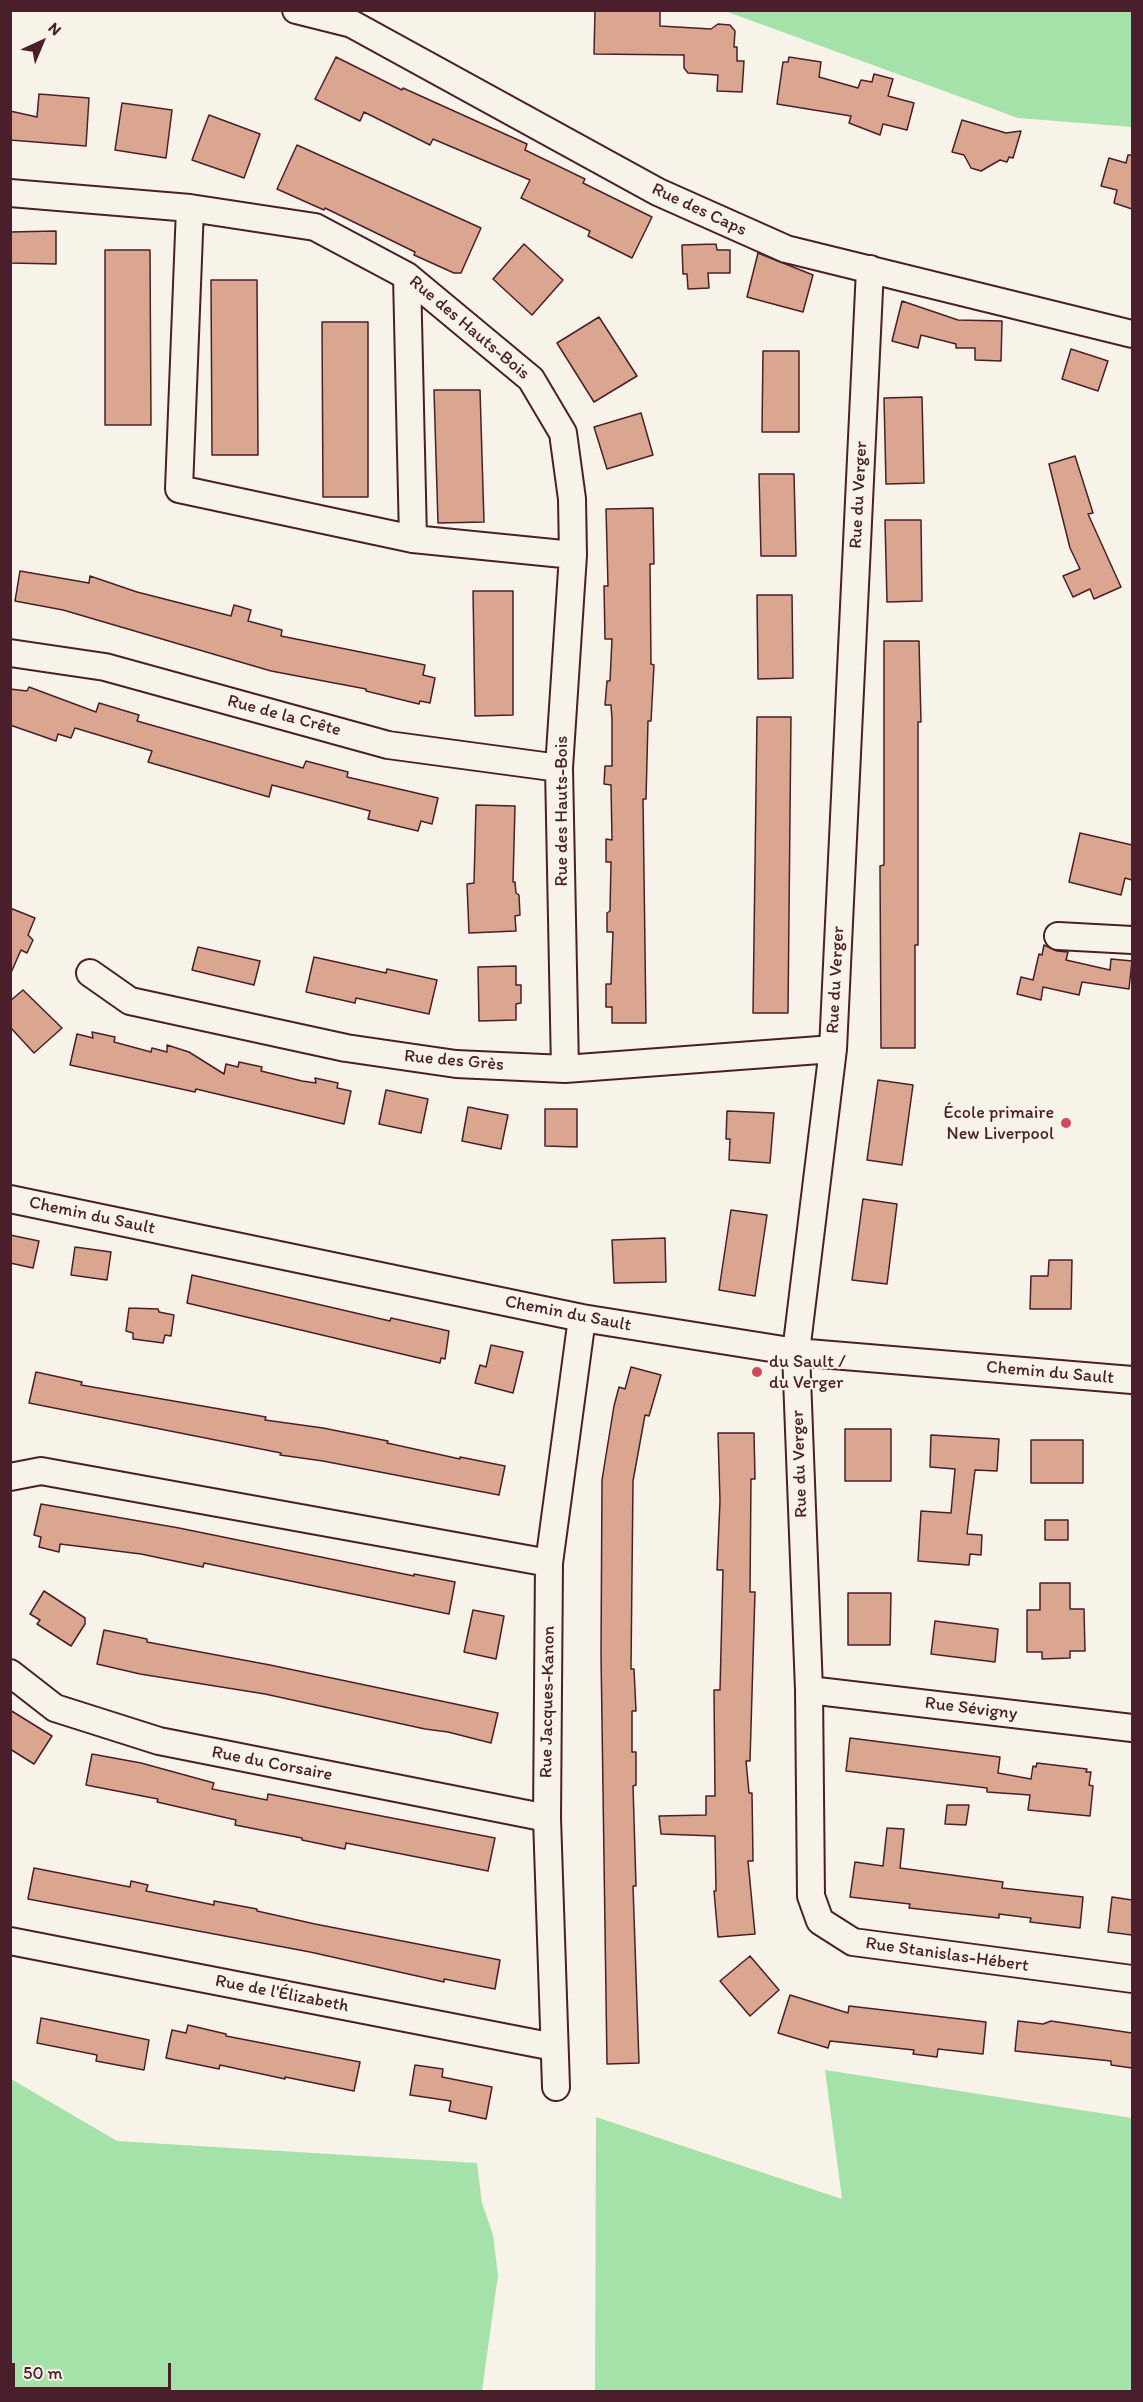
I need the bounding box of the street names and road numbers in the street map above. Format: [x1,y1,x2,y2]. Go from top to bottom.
street label: Rue des Caps [648,179,750,241]
street label: Rue des Hauts-Bois [404,271,534,385]
street label: Rue du Verger [845,441,873,549]
street label: Rue de la Crête [225,690,343,742]
street label: Rue des Hauts-Bois [551,736,573,886]
street label: Rue du Verger [822,926,850,1034]
street label: Rue des Grès [403,1046,505,1076]
street label: Chemin du Sault [27,1192,157,1240]
street label: Chemin du Sault [503,1291,633,1337]
street label: Chemin du Sault [985,1357,1115,1389]
street label: Rue du Verger [787,1410,813,1518]
street label: Rue Jacques-Kanon [536,1626,560,1778]
street label: Rue Sévigny [924,1693,1018,1725]
street label: Rue du Corsaire [210,1742,334,1786]
street label: Rue Stanislas-Hébert [864,1933,1030,1977]
street label: Rue de l'Élizabeth [213,1970,351,2018]

